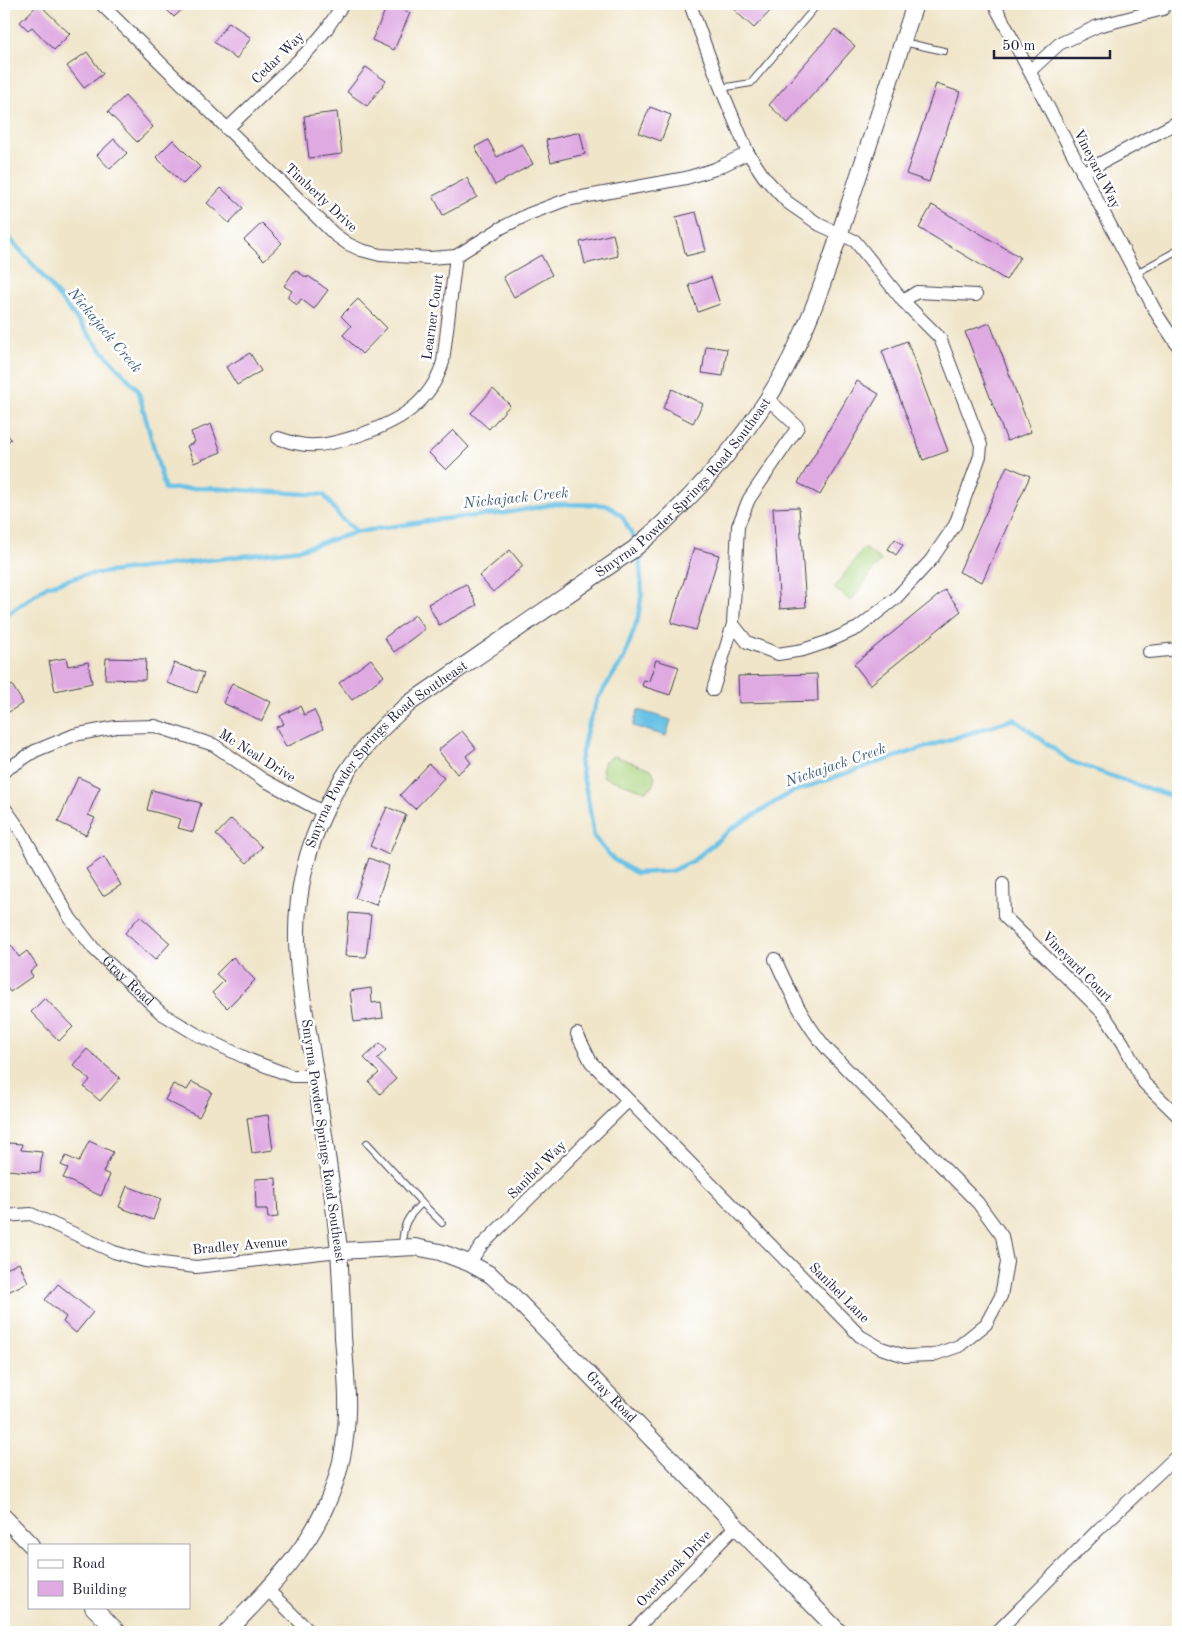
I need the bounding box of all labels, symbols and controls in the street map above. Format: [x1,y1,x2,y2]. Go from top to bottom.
scale bar [994,28,1111,60]
street label: Cedar Way [249,29,307,87]
text: 50 m [1002,39,1036,54]
street label: Vineyard Way [1071,127,1123,211]
street label: Timberly Drive [282,161,360,235]
street label: Learner Court [420,273,446,361]
water label: Nickajack Creek [64,285,144,376]
street label: Smyrna Powder Springs Road Southeast [593,395,773,580]
water label: Nickajack Creek [462,486,569,512]
street label: Smyrna Powder Springs Road Southeast [304,658,470,850]
street label: Mc Neal Drive [216,727,298,785]
water label: Nickajack Creek [783,742,888,791]
street label: Vineyard Court [1039,929,1115,1005]
street label: Gray Road [99,954,156,1009]
street label: Smyrna Powder Springs Road Southeast [299,1018,347,1264]
street label: Sanibel Way [505,1138,569,1202]
street label: Bradley Avenue [192,1235,288,1257]
street label: Sanibel Lane [806,1260,872,1326]
street label: Gray Road [583,1369,639,1425]
street label: Overbrook Drive [634,1528,714,1610]
legend [28,1544,190,1608]
text: Road [72,1557,106,1572]
text: Building [72,1583,127,1598]

